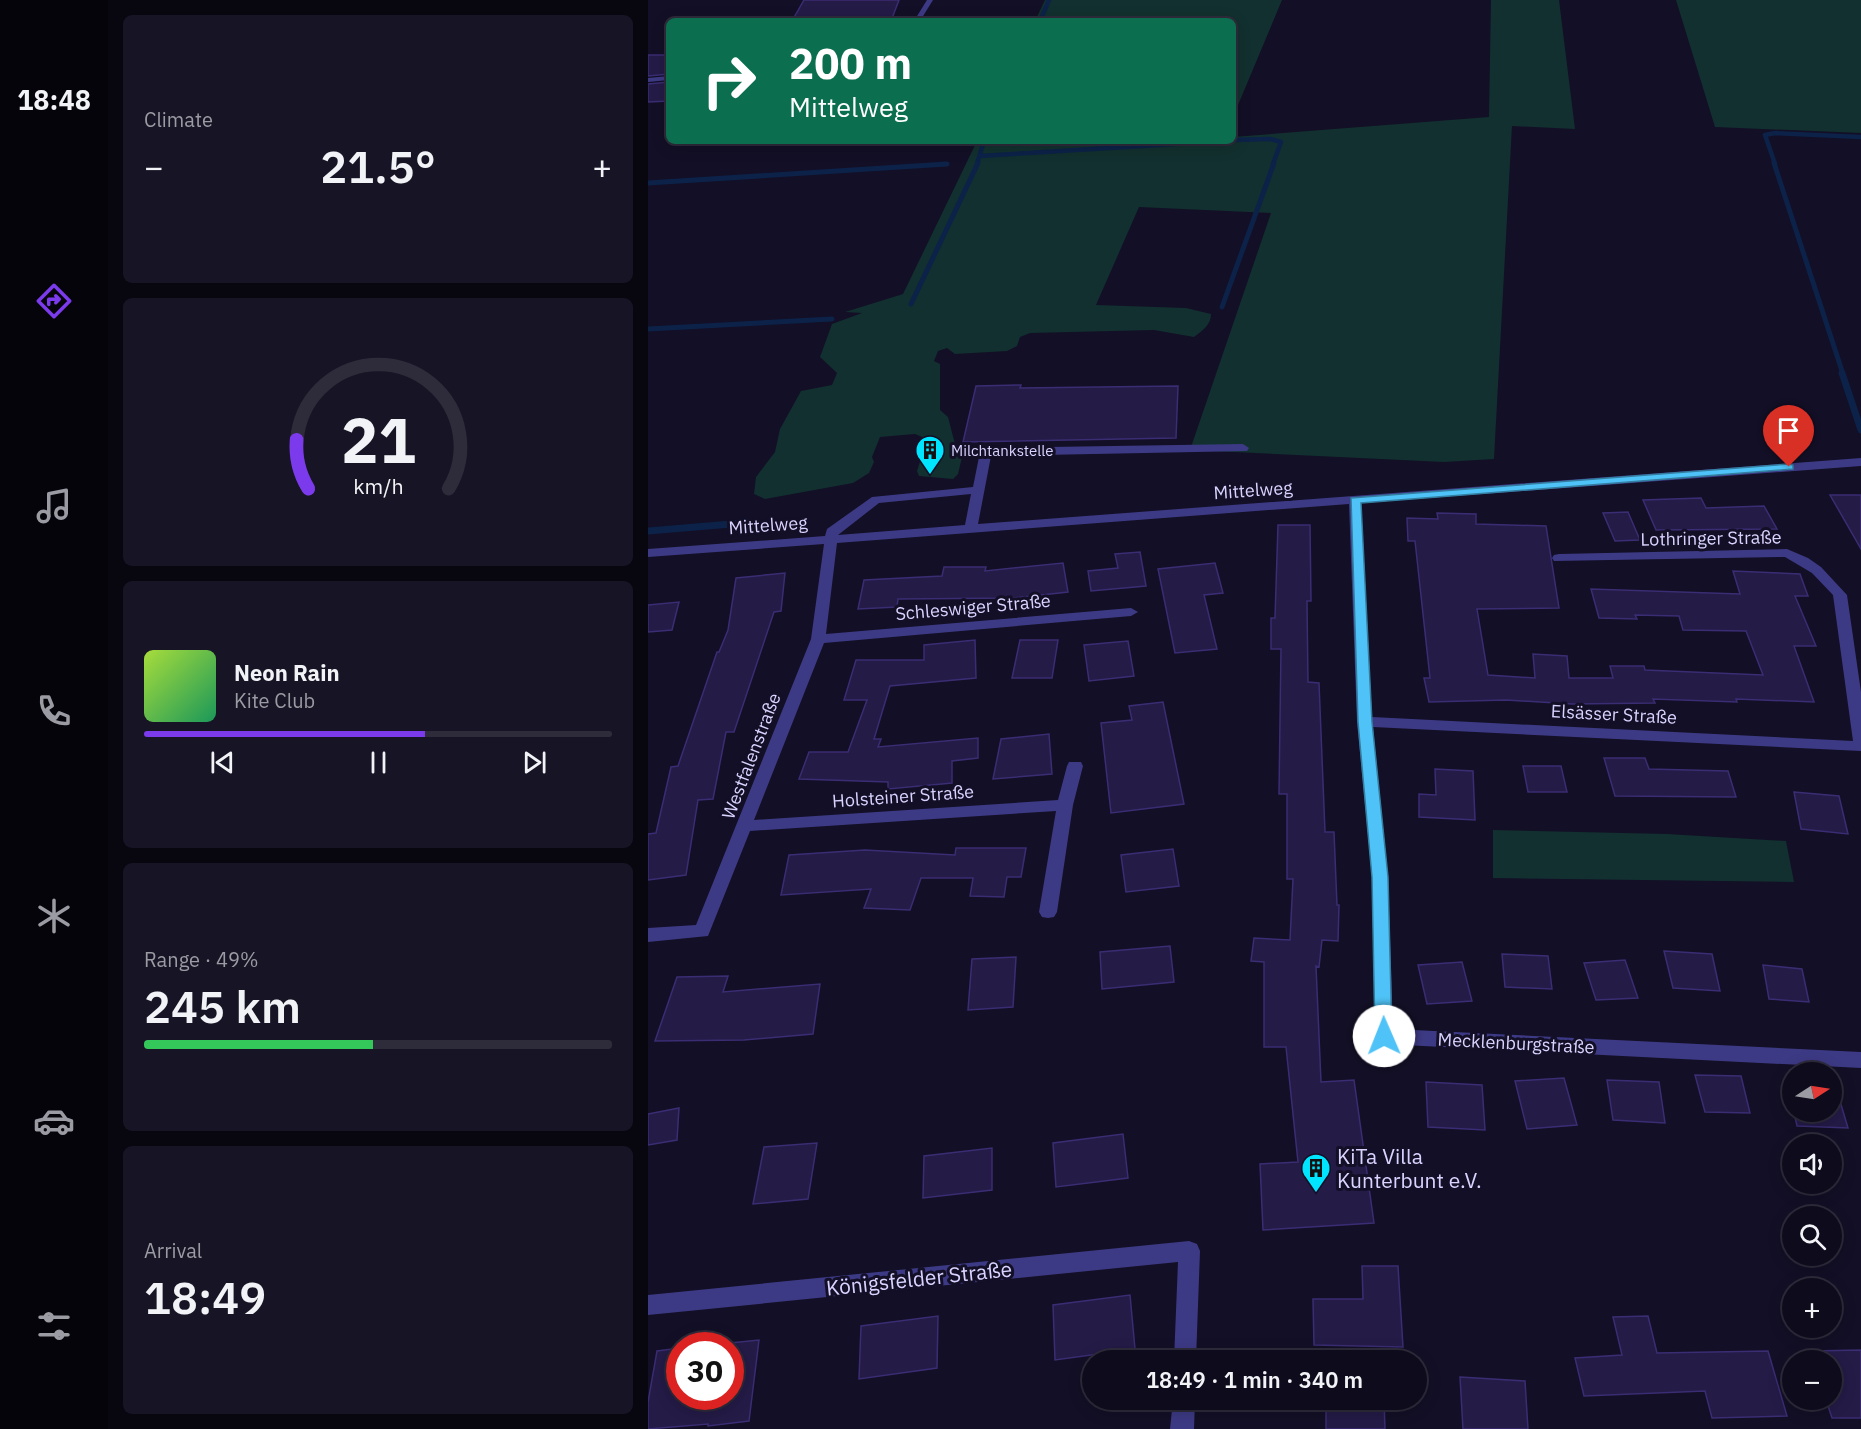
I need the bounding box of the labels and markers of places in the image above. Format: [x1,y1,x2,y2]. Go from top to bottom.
pin [1763,405,1814,467]
building icon: Milchtankstelle [914,434,946,476]
place label: Milchtankstelle [951,441,1054,460]
place label: KiTa Villa Kunterbunt e.V. [1337,1142,1482,1194]
building icon: KiTa Villa Kunterbunt e.V. [1300,1152,1332,1194]

